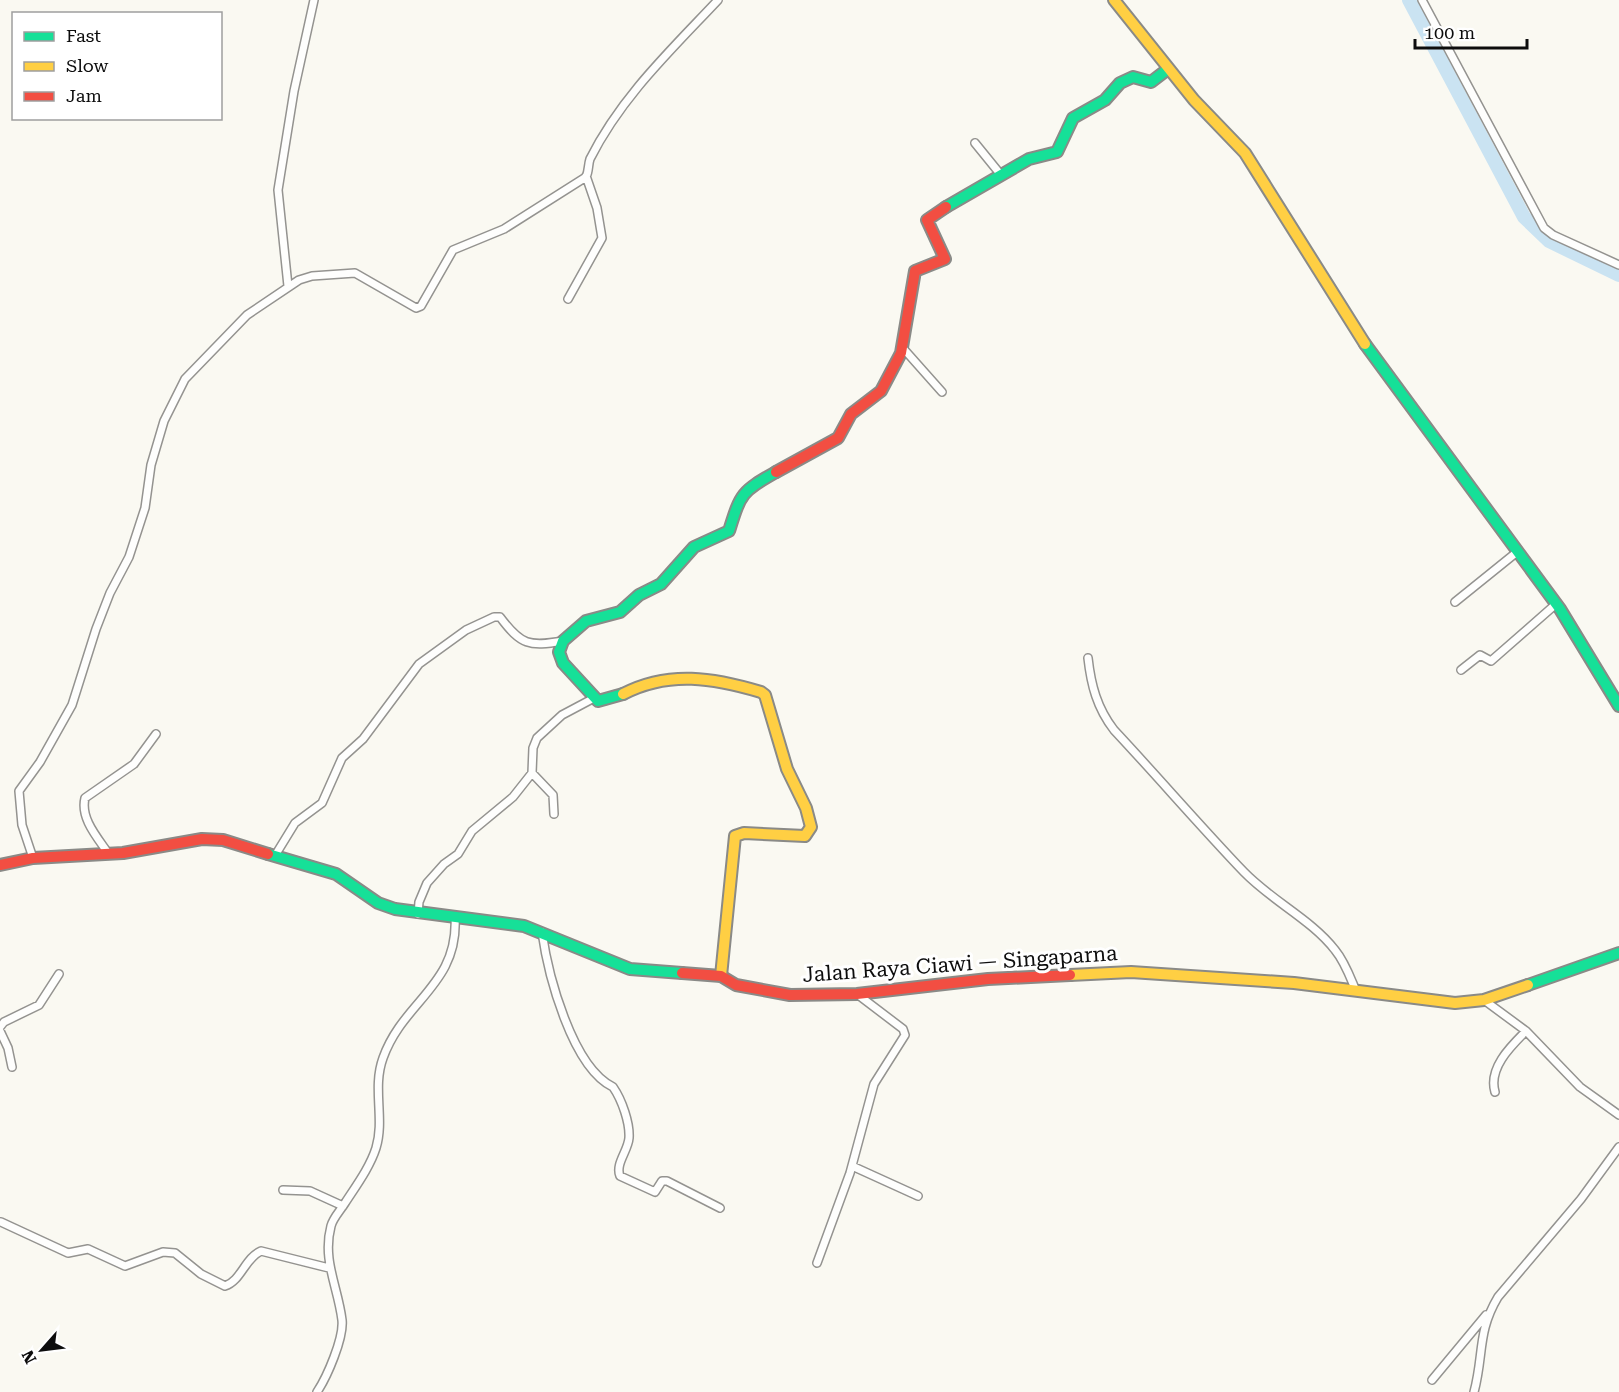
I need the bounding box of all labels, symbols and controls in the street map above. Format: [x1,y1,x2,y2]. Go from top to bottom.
legend [12,12,222,120]
scale bar [1415,12,1528,50]
text: 100 m [1424,22,1475,43]
text: Fast [66,25,101,46]
text: Slow [66,55,108,76]
text: Jam [66,85,102,106]
street label: Jalan Raya Ciawi — Singaparna [802,941,1119,987]
north arrow [12,1320,72,1380]
text: N [18,1347,40,1367]

